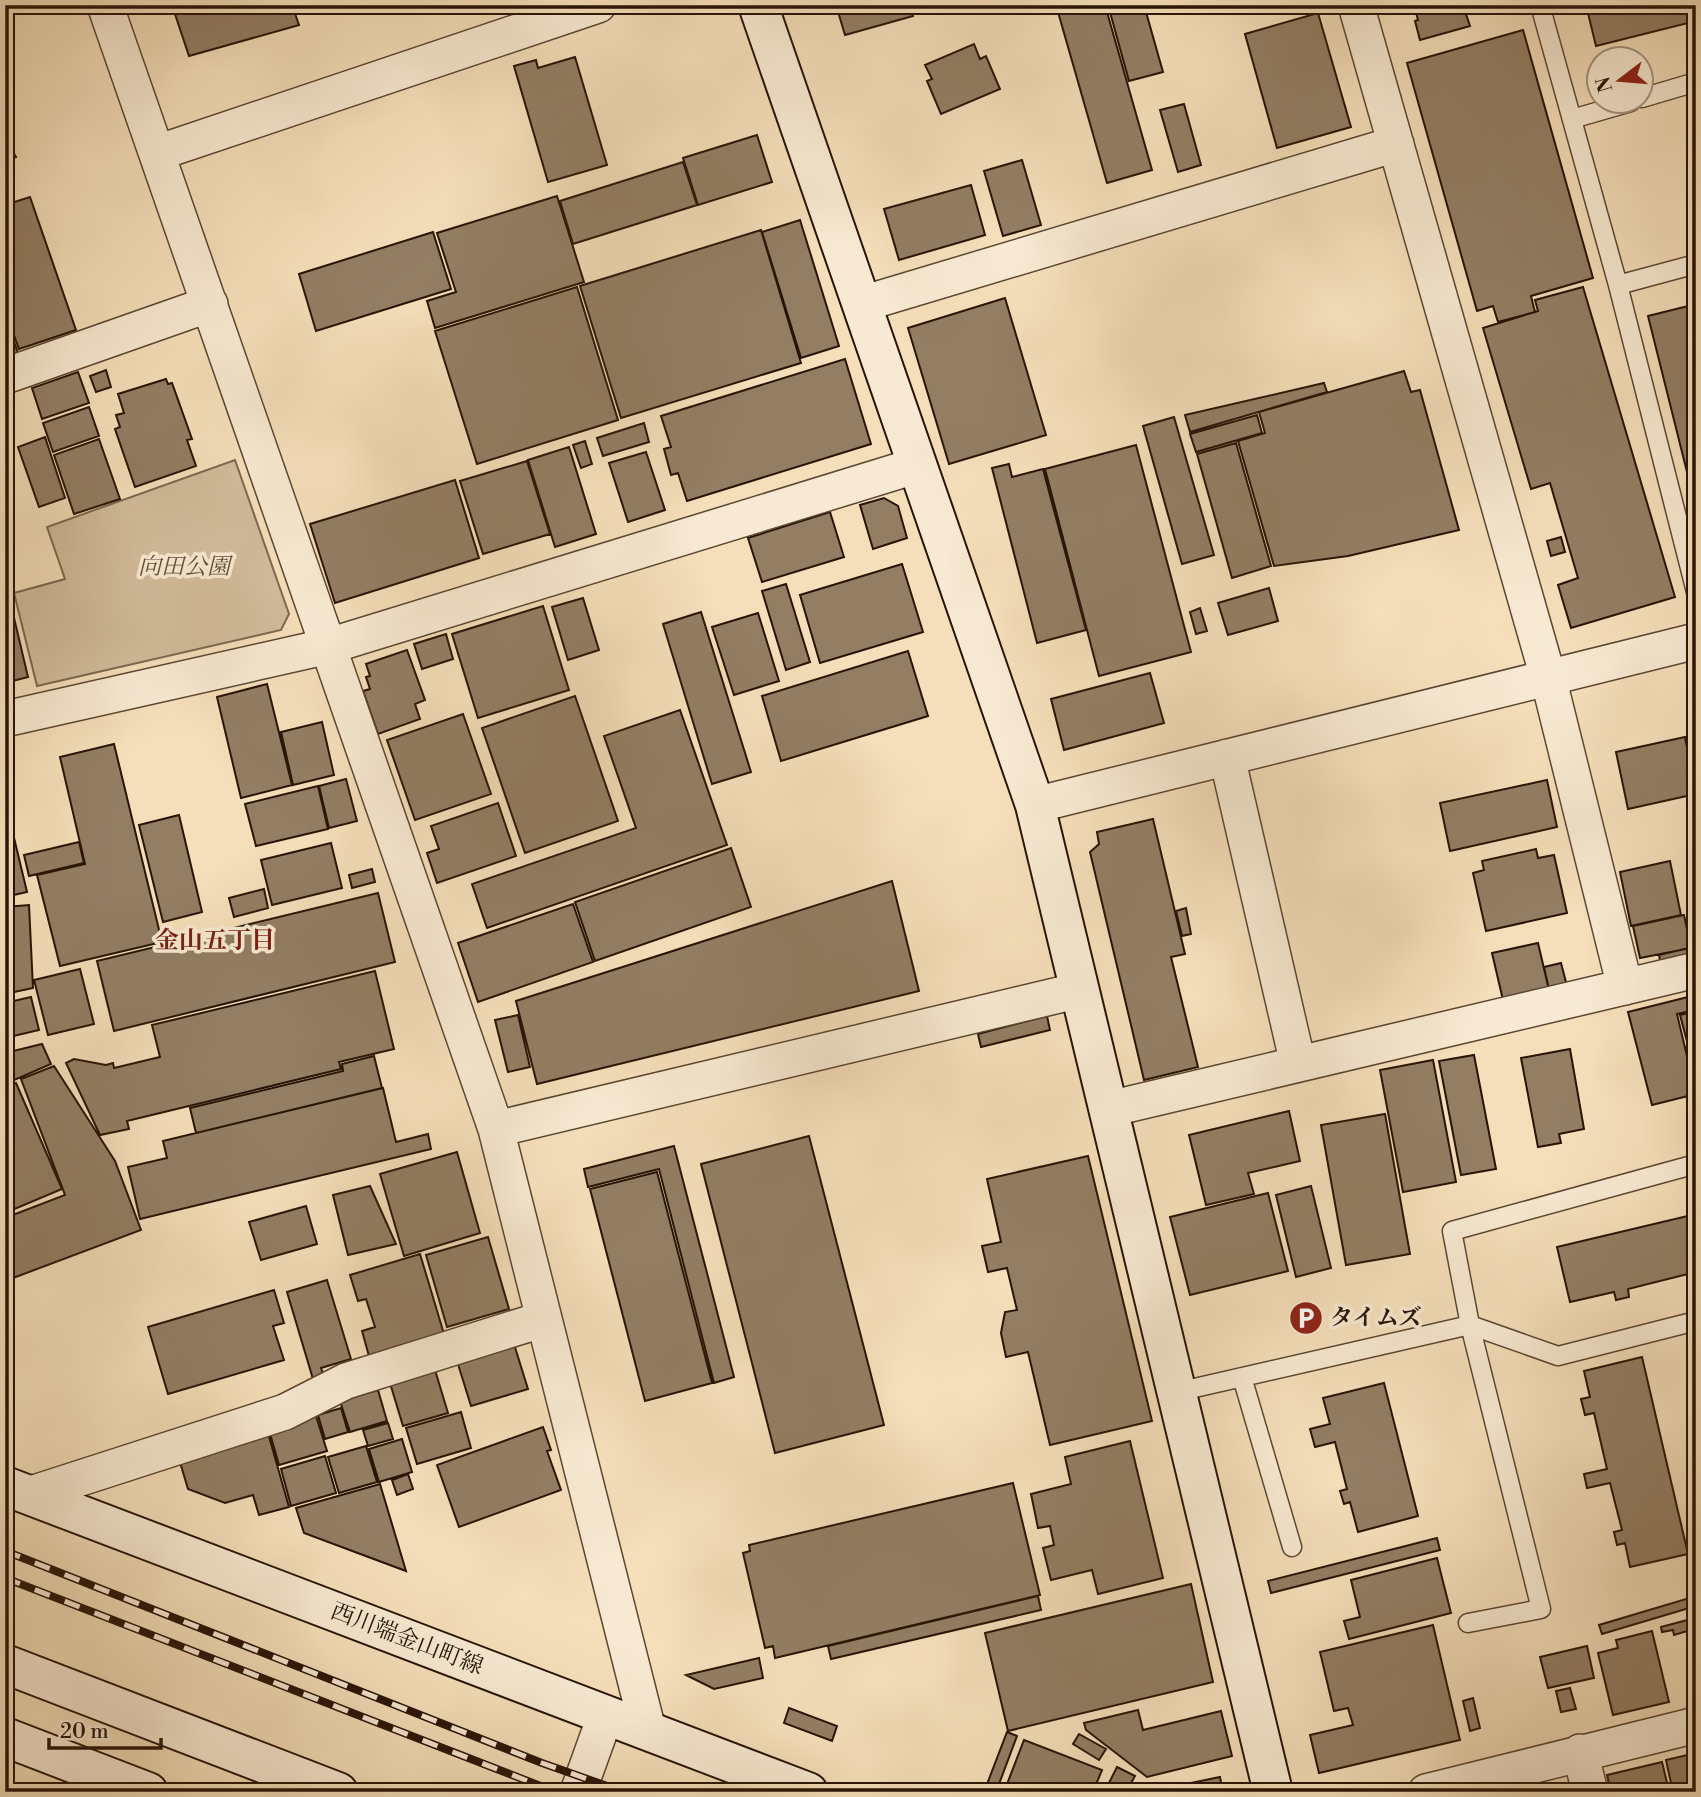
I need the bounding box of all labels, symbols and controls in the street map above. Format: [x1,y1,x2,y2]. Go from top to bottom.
north arrow [1586,46,1656,116]
text: N [1591,74,1618,95]
park label: 向田公園 [138,553,234,581]
district label: 金山五丁目 [155,926,275,956]
parking icon: タイムズ [1287,1299,1325,1337]
place label: タイムズ [1330,1304,1422,1332]
street label: 西川端金山町線 [327,1597,487,1681]
scale bar [49,1706,161,1750]
text: 20 m [60,1719,109,1745]

